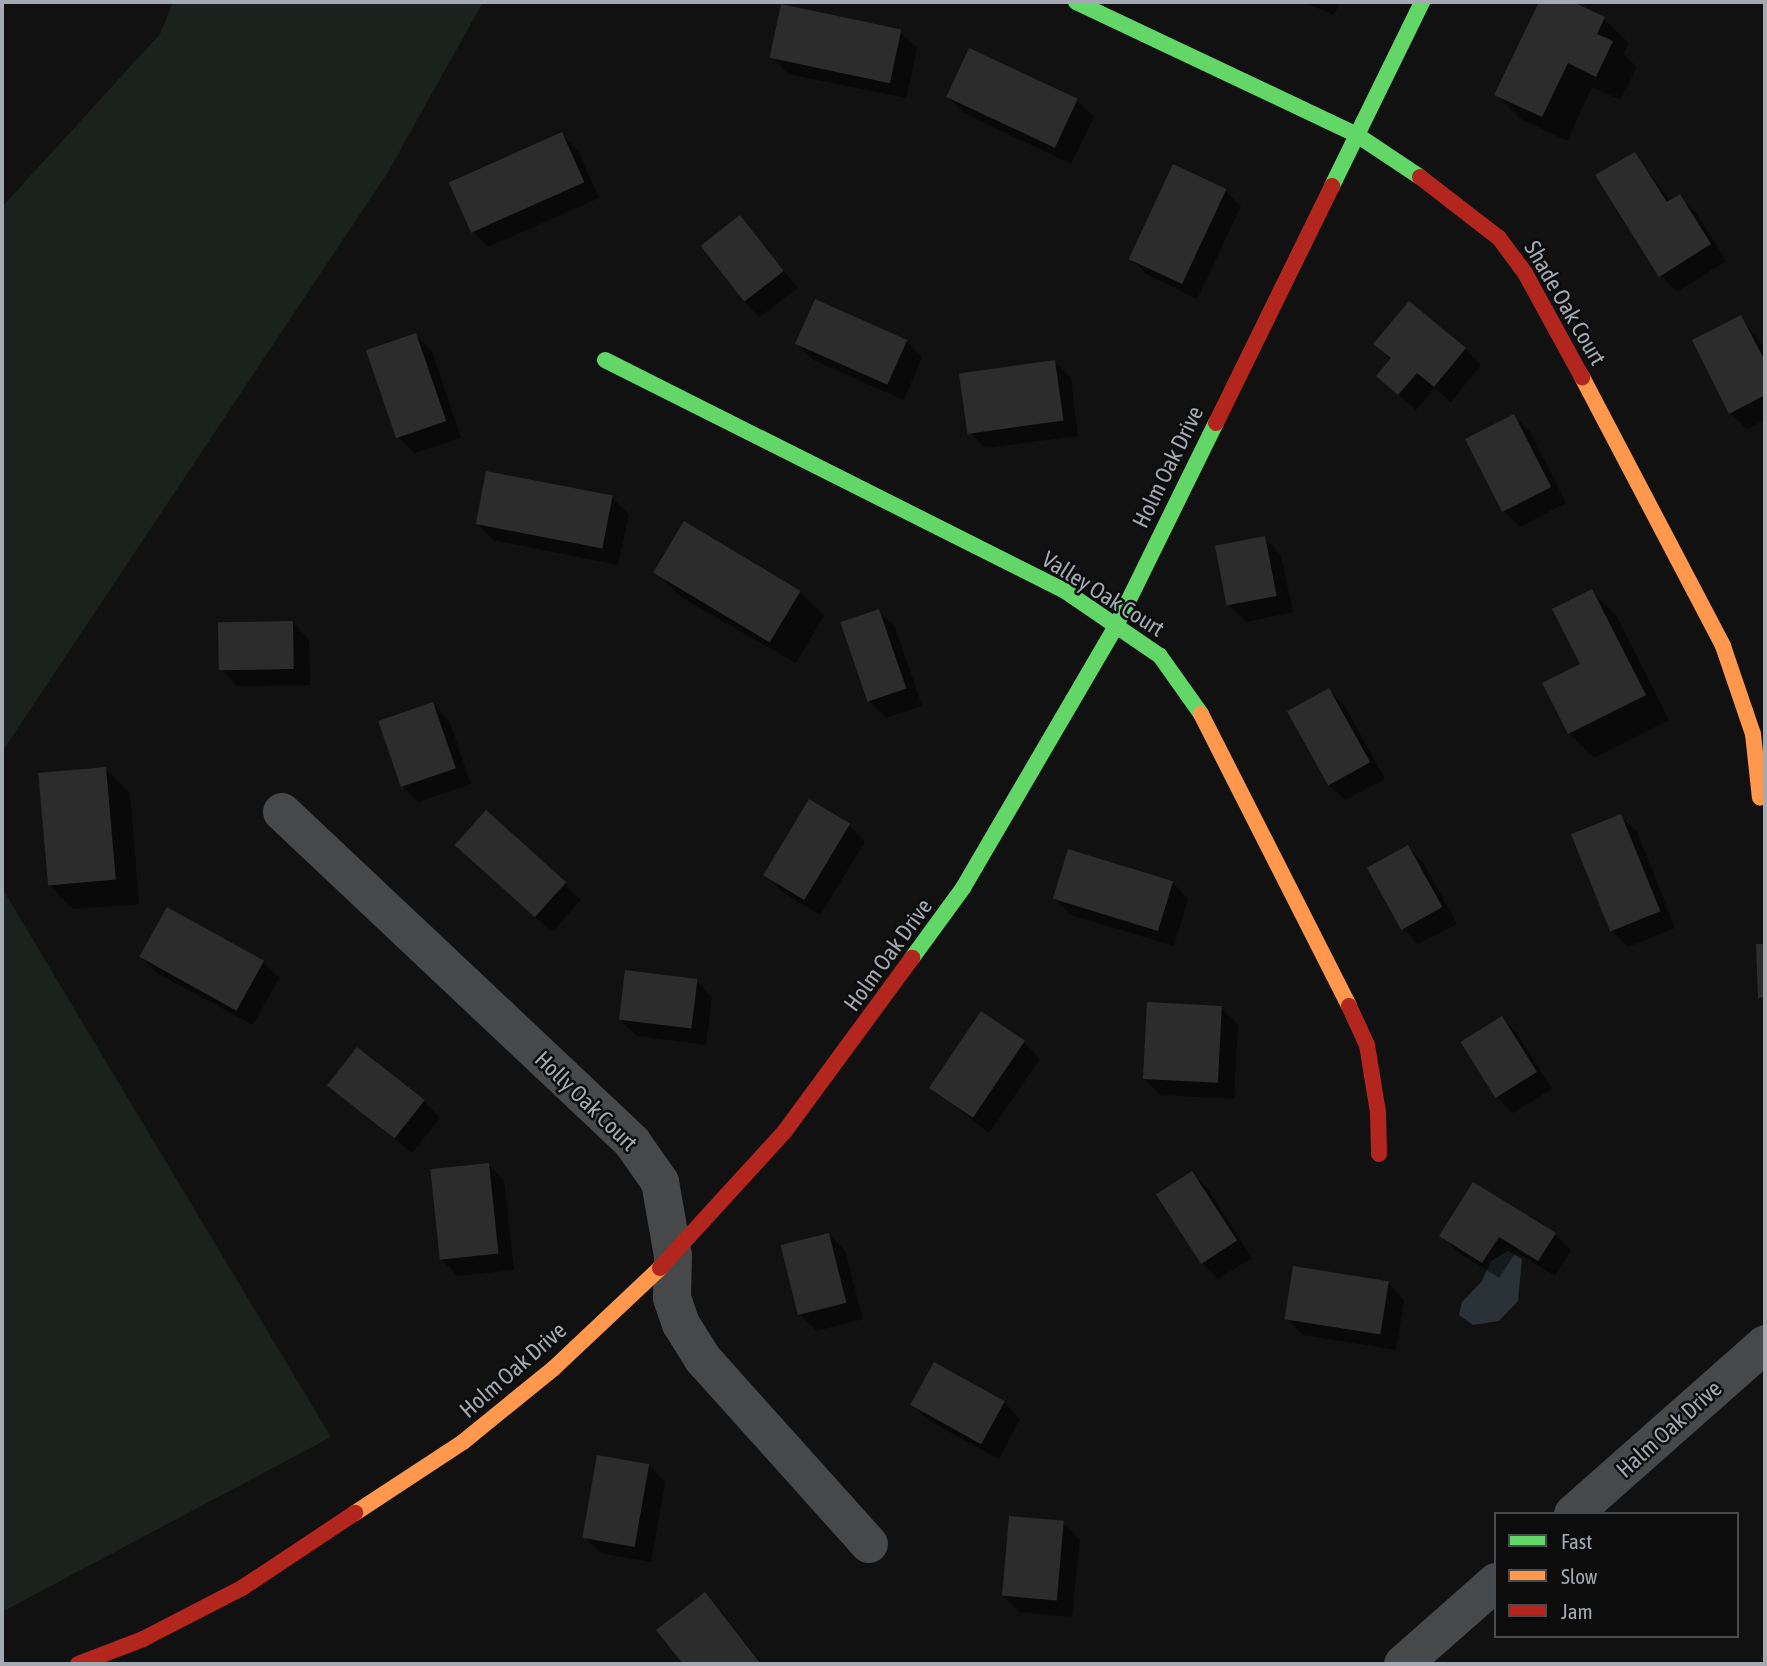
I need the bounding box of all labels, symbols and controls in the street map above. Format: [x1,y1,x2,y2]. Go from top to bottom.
street label: Shade Oak Court [1518,236,1612,370]
street label: Holm Oak Drive [1127,402,1209,532]
street label: Valley Oak Court [1037,545,1169,643]
street label: Holm Oak Drive [838,893,938,1017]
street label: Holly Oak Court [529,1045,643,1157]
street label: Holm Oak Drive [454,1316,572,1424]
street label: Halm Oak Drive [1611,1375,1727,1483]
legend [1494,1512,1739,1638]
text: Fast [1561,1529,1592,1553]
text: Slow [1561,1564,1597,1588]
text: Jam [1561,1599,1593,1623]

